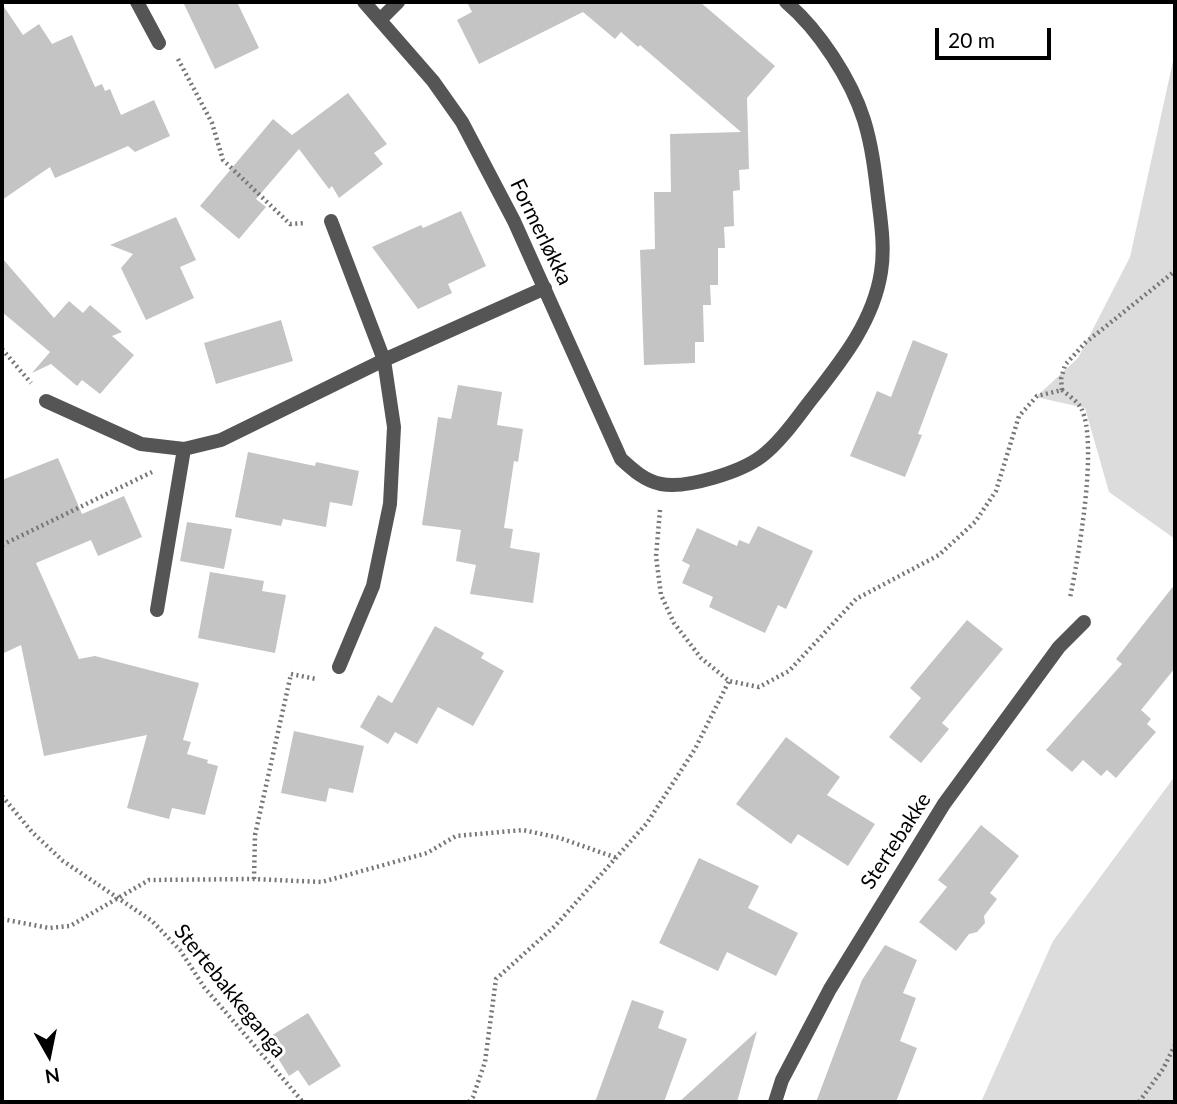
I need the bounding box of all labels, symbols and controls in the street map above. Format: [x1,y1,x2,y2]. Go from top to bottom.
scale bar [939,14,1054,58]
text: 20 m [948,27,995,52]
street label: Formerløkka [504,175,578,289]
street label: Stertebakke [856,788,936,894]
street label: Stertebakkeganga [169,919,291,1063]
north arrow [14,1020,84,1090]
text: N [43,1064,61,1089]

